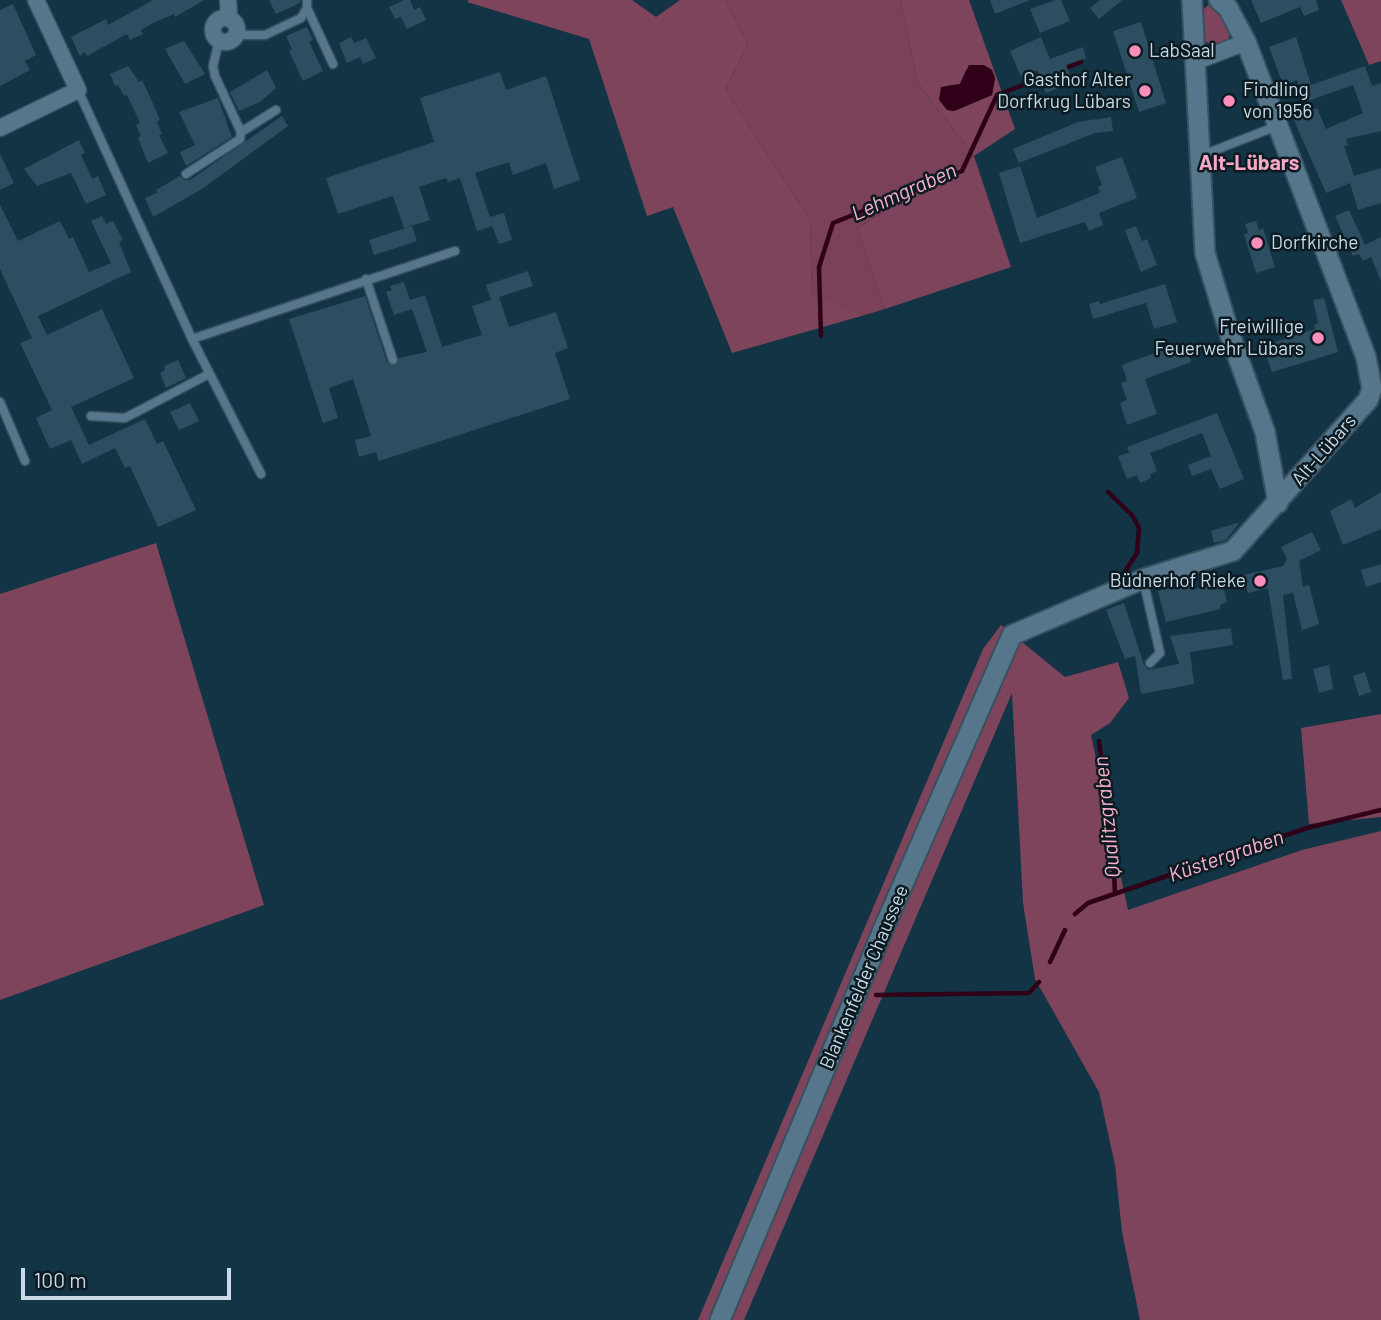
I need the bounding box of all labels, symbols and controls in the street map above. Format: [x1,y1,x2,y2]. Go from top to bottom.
place label: LabSaal [1149,40,1215,62]
marker: LabSaal [1127,43,1143,59]
place label: Gasthof Alter Dorfkrug Lübars [997,69,1131,113]
place label: Findling von 1956 [1243,79,1312,123]
marker: Gasthof Alter Dorfkrug Lübars [1137,83,1153,99]
marker: Findling von 1956 [1221,93,1237,109]
district label: Alt-Lübars [1199,150,1299,176]
water label: Lehmgraben [848,158,960,226]
place label: Dorfkirche [1271,232,1358,254]
marker: Dorfkirche [1249,235,1265,251]
place label: Freiwillige Feuerwehr Lübars [1155,316,1304,360]
marker: Freiwillige Feuerwehr Lübars [1310,330,1326,346]
street label: Alt-Lübars [1287,410,1361,490]
place label: Büdnerhof Rieke [1110,570,1246,592]
marker: Büdnerhof Rieke [1252,573,1268,589]
water label: Qualitzgraben [1088,755,1126,879]
water label: Küstergraben [1165,825,1287,887]
street label: Blankenfelder Chaussee [815,882,913,1072]
scale bar [24,1254,234,1298]
text: 100 m [34,1267,87,1292]

